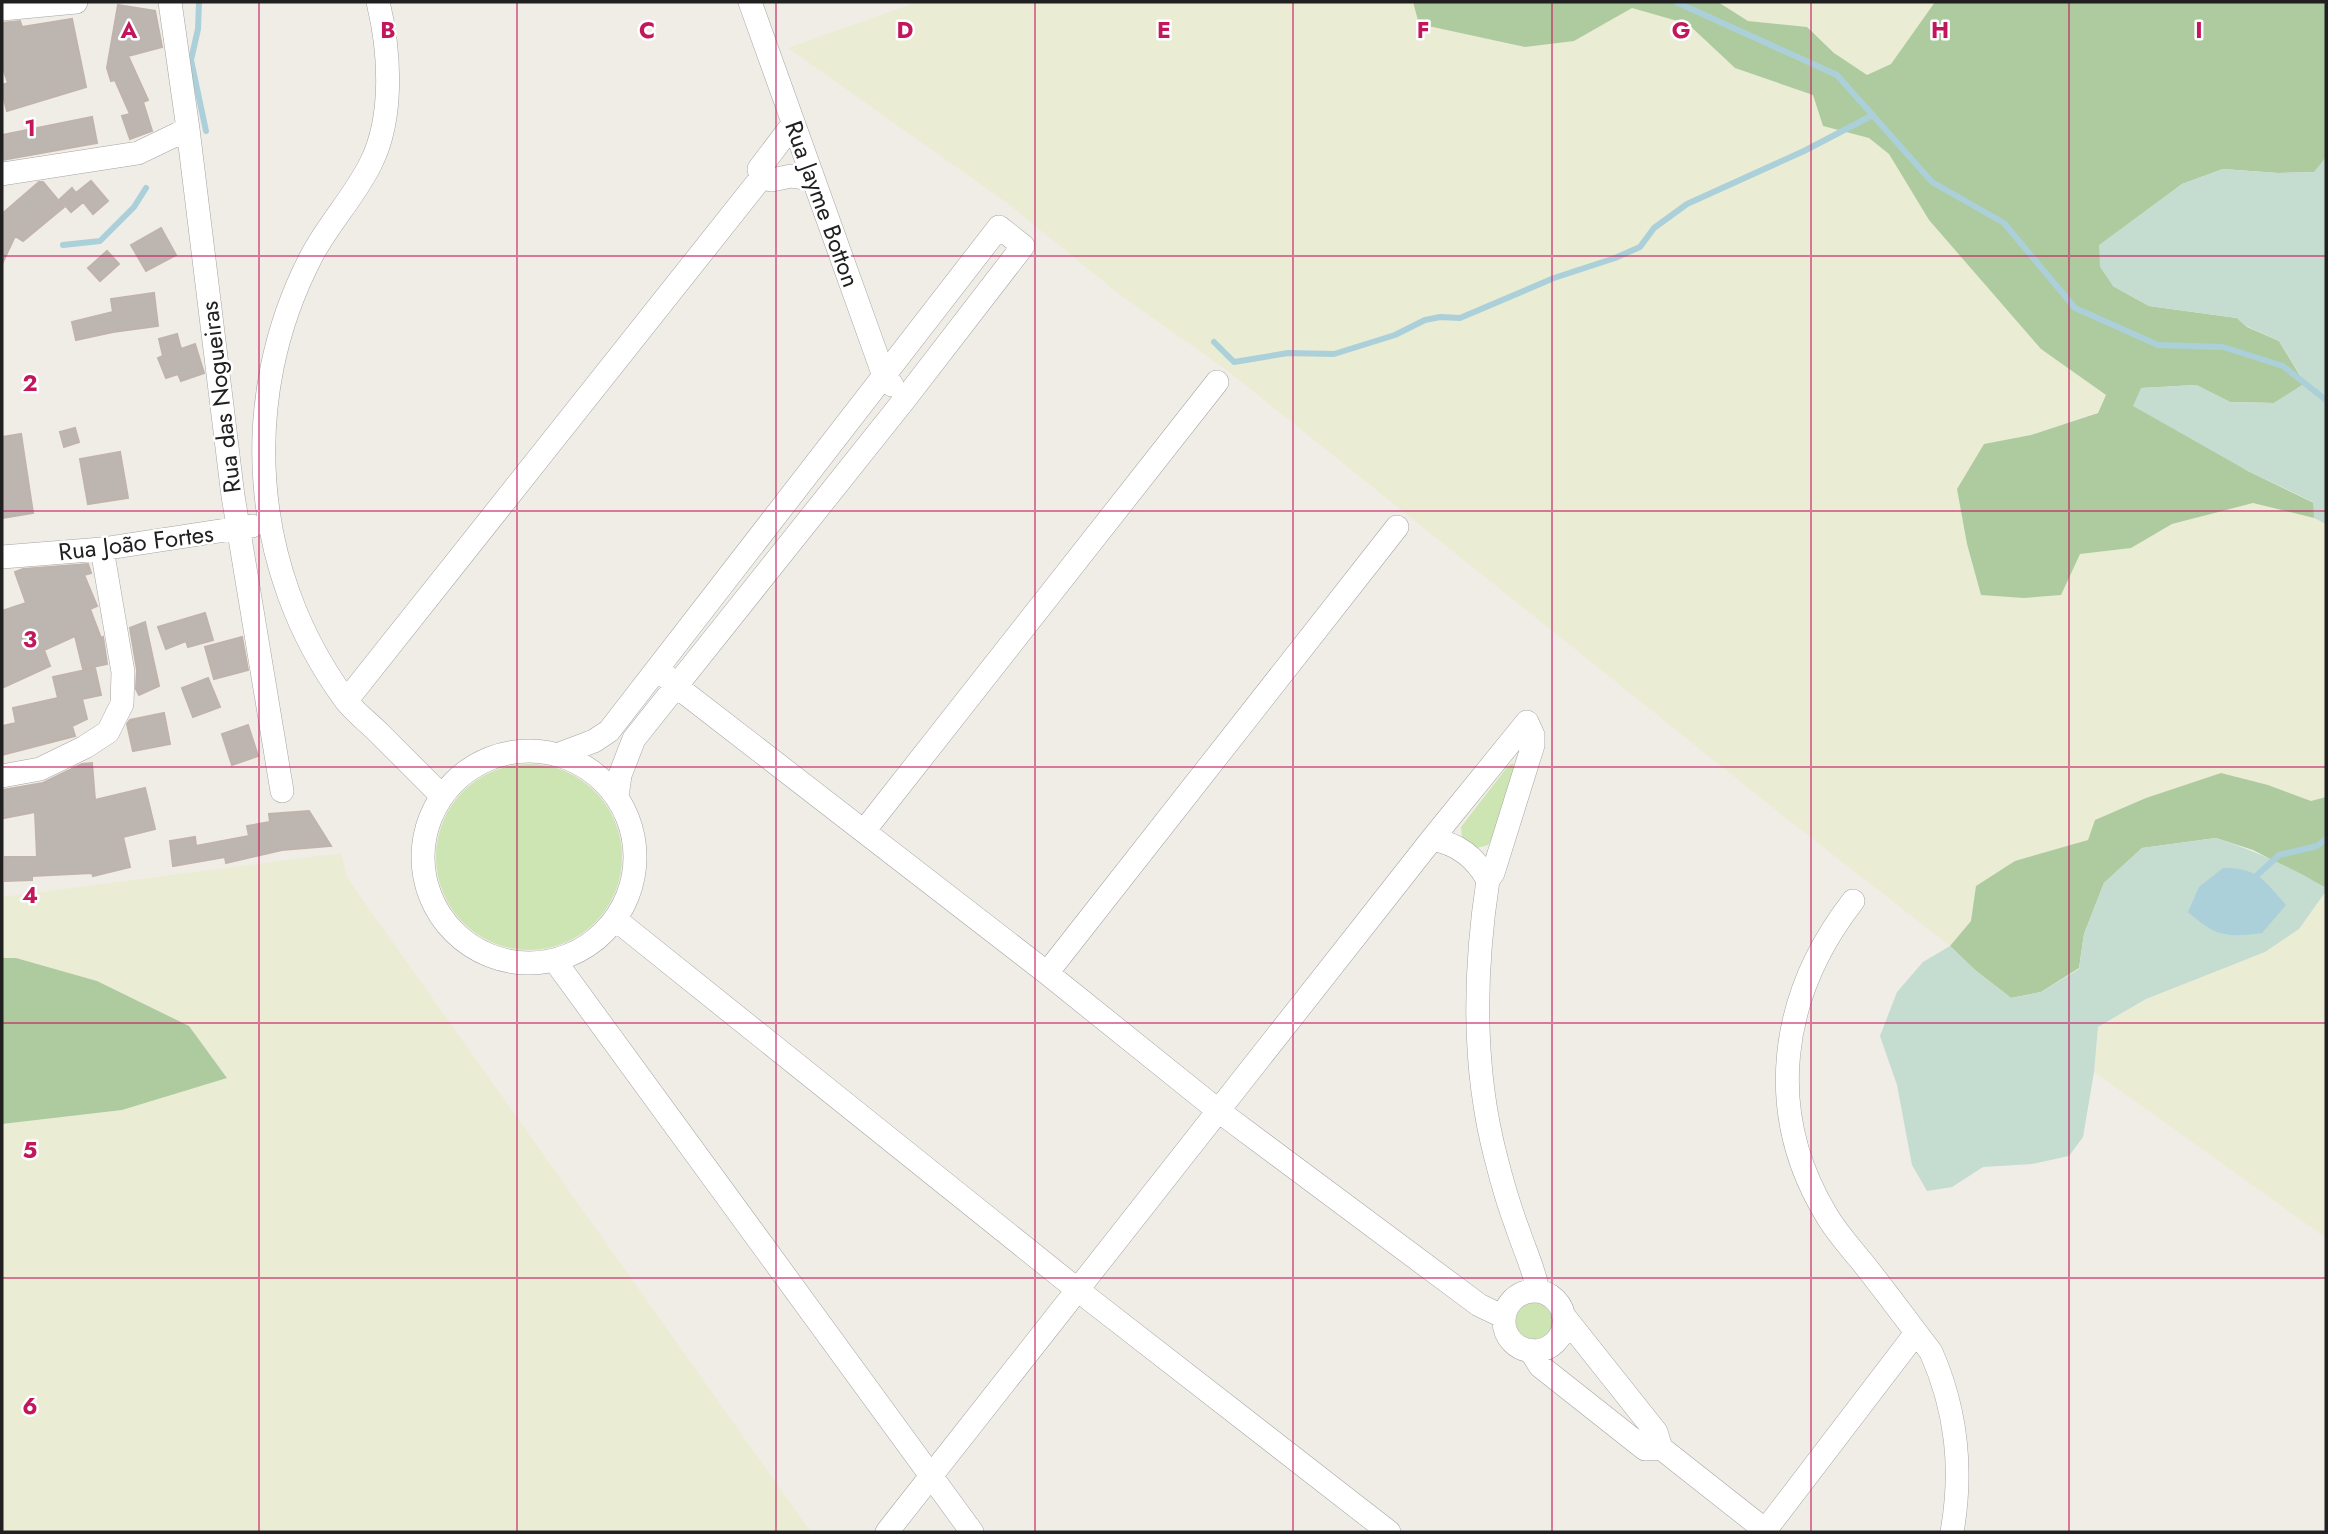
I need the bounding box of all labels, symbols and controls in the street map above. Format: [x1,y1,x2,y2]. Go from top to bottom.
text: A [120,13,138,47]
text: B [380,13,396,47]
text: C [639,13,655,47]
text: D [897,13,914,47]
text: E [1157,13,1171,47]
text: F [1417,13,1429,47]
text: G [1672,13,1690,47]
text: H [1931,13,1949,47]
text: I [2195,13,2203,47]
text: 1 [24,111,36,145]
street label: Rua Jayme Botton [776,116,869,292]
street label: Rua das Nogueiras [191,299,250,495]
text: 2 [22,366,38,400]
street label: Rua João Fortes [56,516,215,569]
text: 3 [23,622,37,656]
text: 4 [22,878,38,912]
text: 5 [23,1133,37,1167]
text: 6 [22,1389,38,1423]

